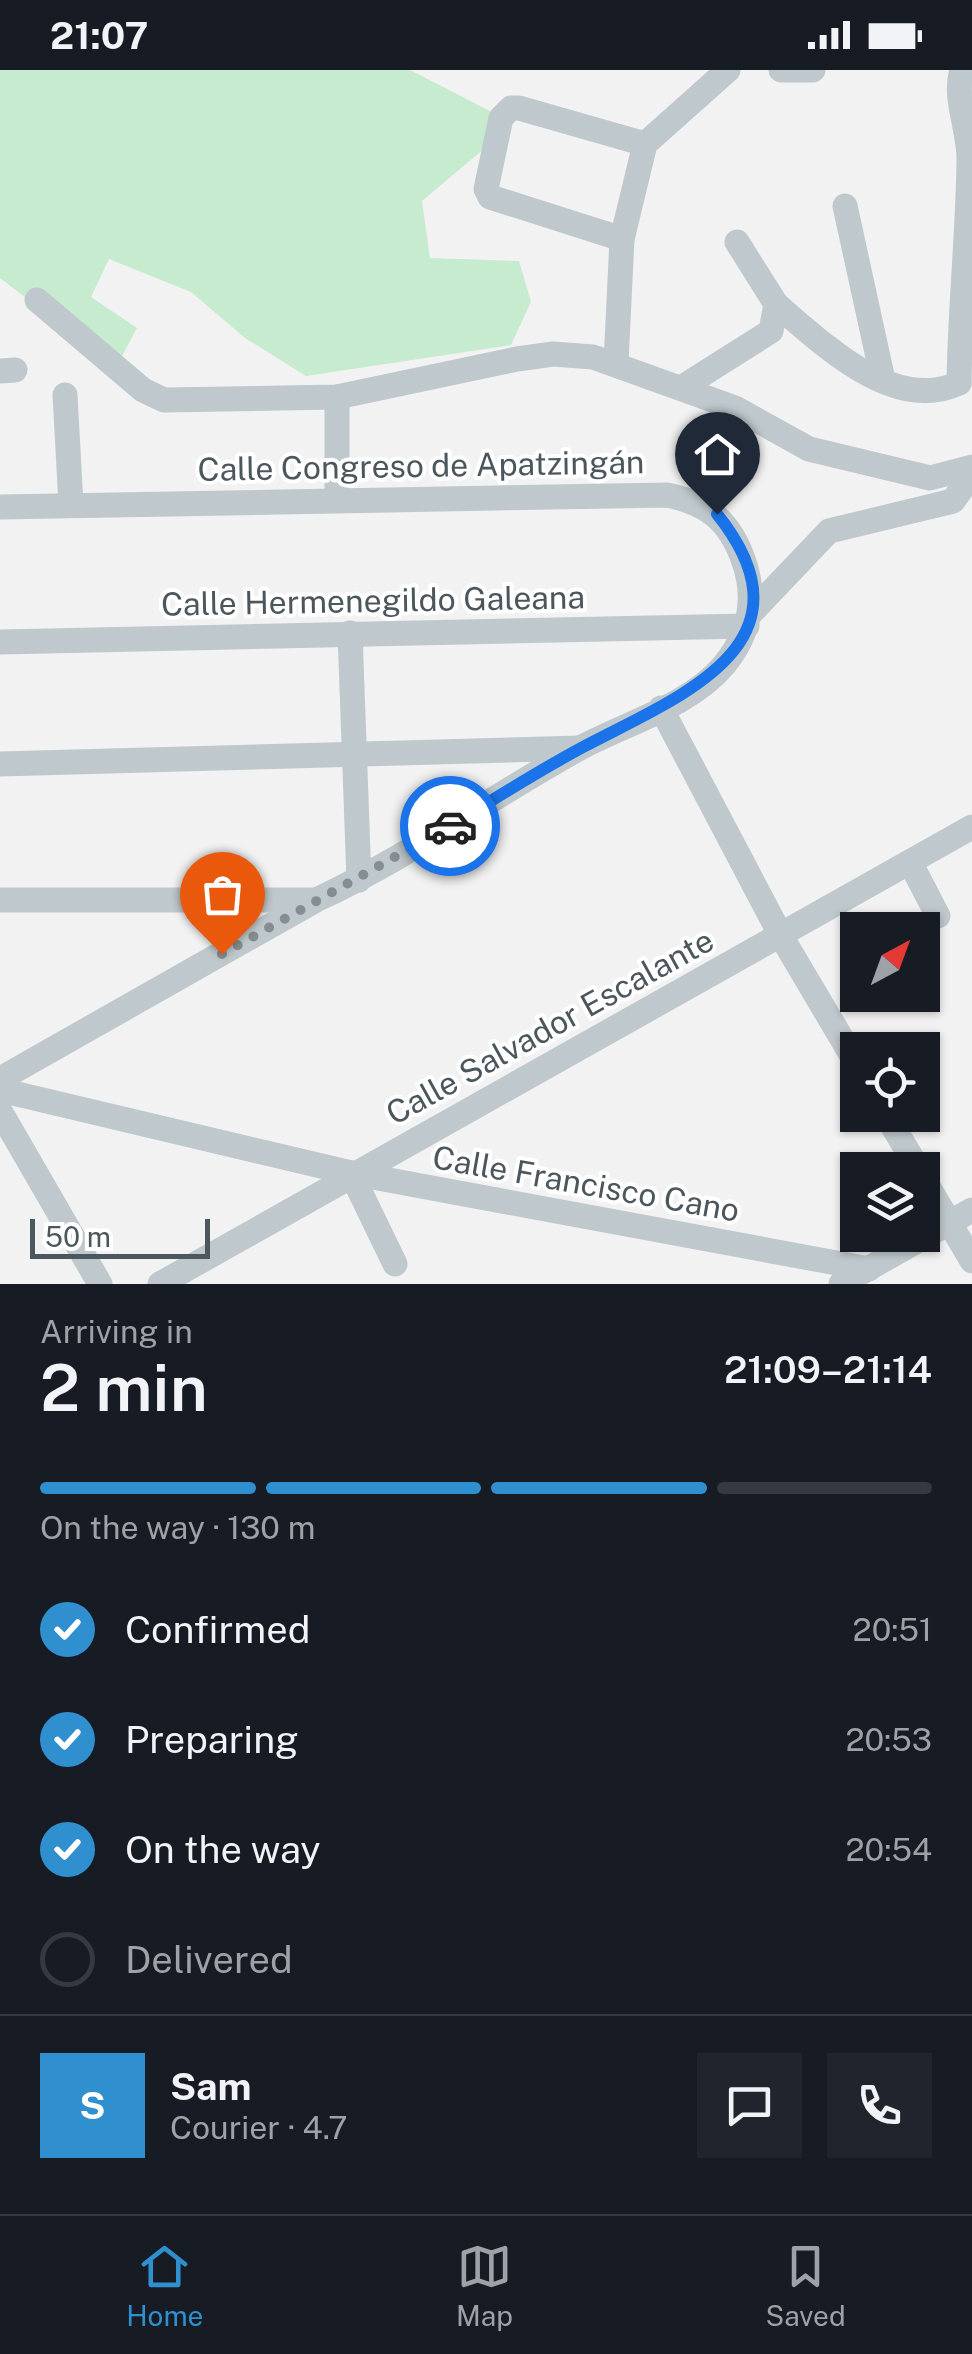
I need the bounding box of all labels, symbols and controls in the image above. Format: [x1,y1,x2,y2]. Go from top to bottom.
text: 21:07 [50,13,148,58]
pin [675,412,760,515]
icon: home [690,427,745,482]
street label: Calle Congreso de Apatzingán [197,443,645,488]
street label: Calle Hermenegildo Galeana [161,578,585,623]
courier [400,776,500,876]
icon: car [423,799,478,854]
pin [180,852,265,955]
icon: bag [195,867,250,922]
north arrow [840,912,940,1012]
map controls [840,912,940,1252]
street label: Calle Salvador Escalante [380,921,720,1132]
button: locate [840,1032,940,1132]
street label: Calle Francisco Cano [430,1138,742,1229]
button: layers [840,1152,940,1252]
scale bar [30,1214,210,1258]
text: 50 m [45,1220,111,1253]
text: Arriving in [40,1313,193,1350]
text: 21:09–21:14 [724,1347,932,1392]
text: 2 min [40,1349,208,1426]
text: On the way · 130 m [40,1509,315,1546]
icon: check [40,1602,95,1657]
text: Confirmed [125,1607,310,1652]
text: 20:51 [853,1611,932,1648]
icon: check [40,1712,95,1767]
text: Preparing [125,1717,299,1762]
text: 20:53 [845,1721,932,1758]
icon: check [40,1822,95,1877]
text: On the way [125,1827,321,1872]
text: 20:54 [846,1831,932,1868]
text: Delivered [125,1937,293,1982]
button: chat [697,2053,802,2158]
button: phone [827,2053,932,2158]
text: Sam [170,2064,252,2109]
text: S [79,2083,106,2128]
text: Courier · 4.7 [170,2109,347,2146]
tab: Home [126,2239,203,2332]
tab: Map [456,2239,513,2332]
tab: Saved [766,2239,846,2332]

